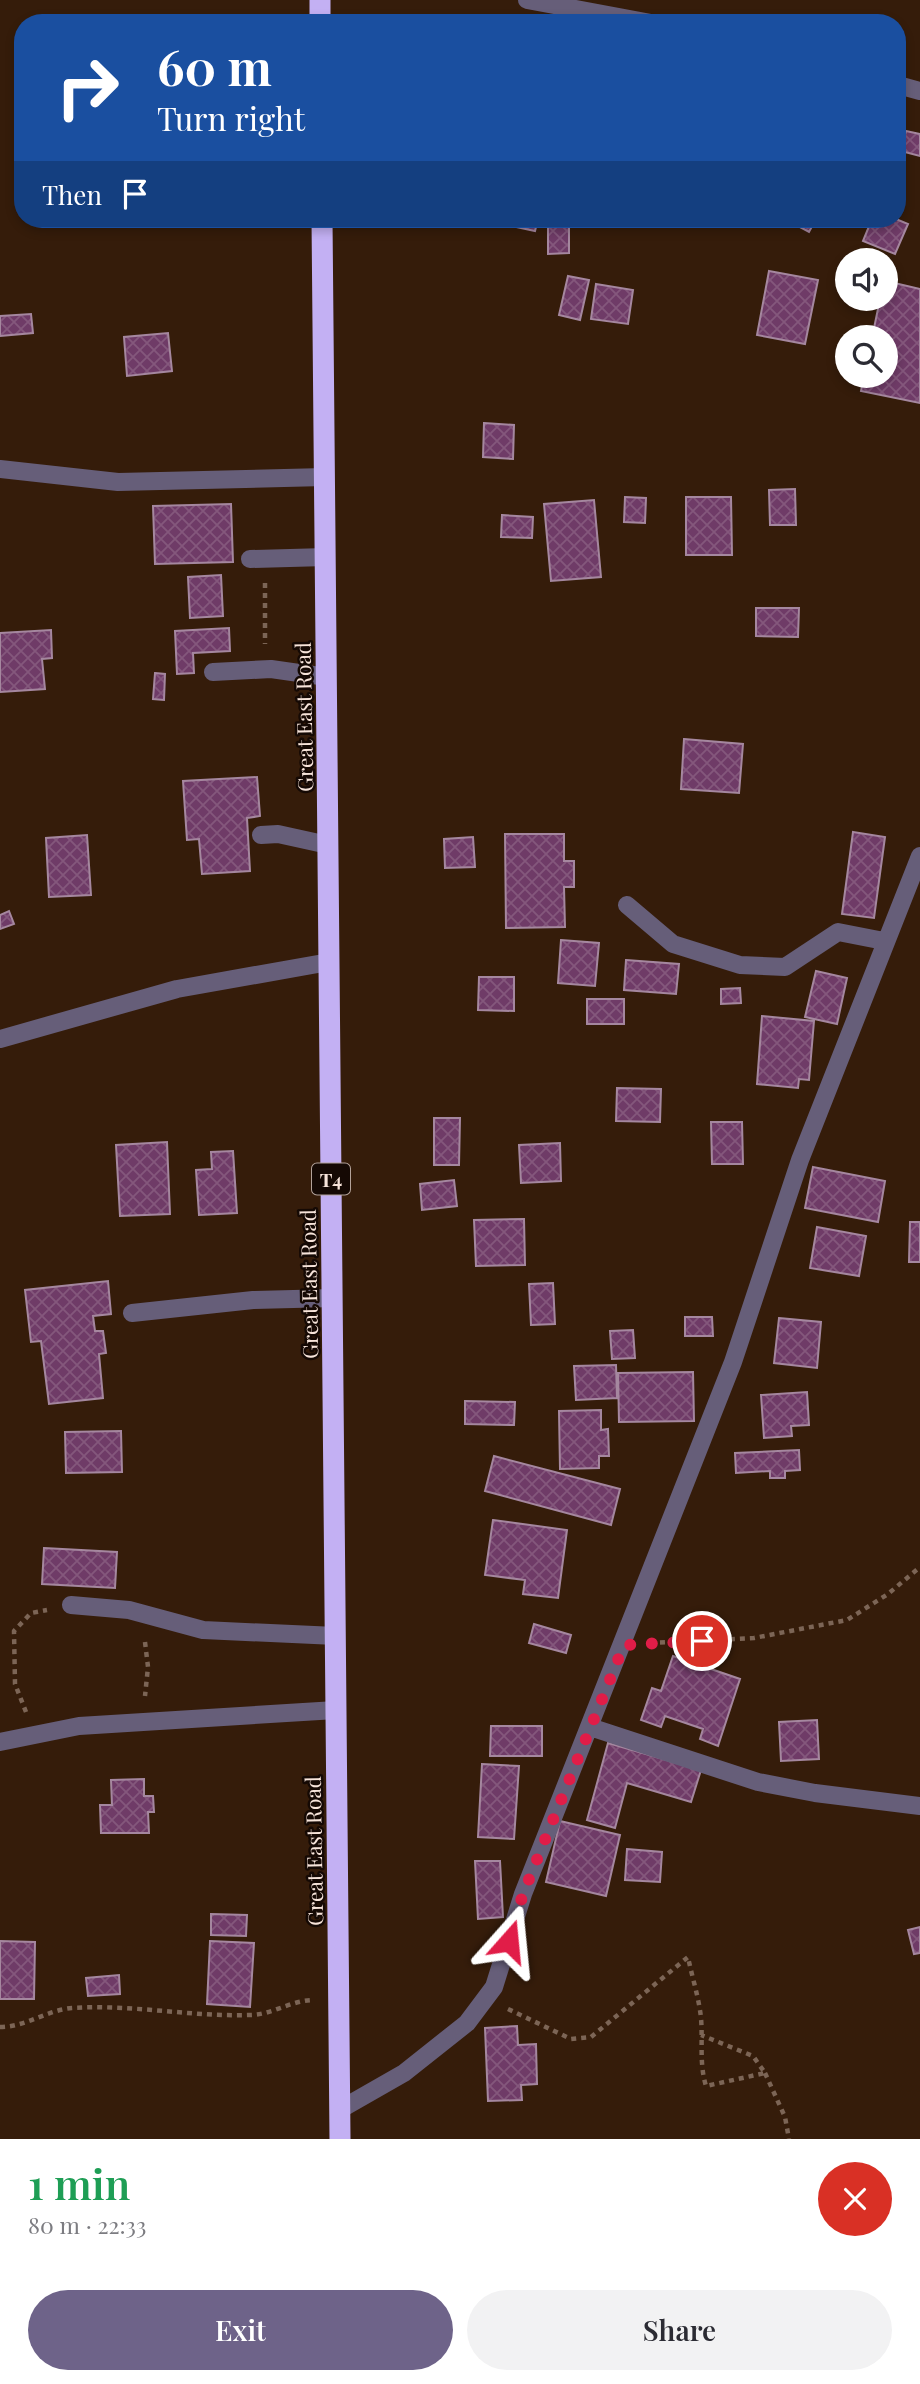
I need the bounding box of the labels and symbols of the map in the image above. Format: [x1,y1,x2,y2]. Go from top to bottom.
street label: Great East Road [288,642,318,792]
road number: T4 [312,1163,350,1194]
street label: Great East Road [293,1209,323,1359]
pin [672,1611,732,1671]
street label: Great East Road [298,1776,328,1926]
position arrow [472,1904,546,1978]

